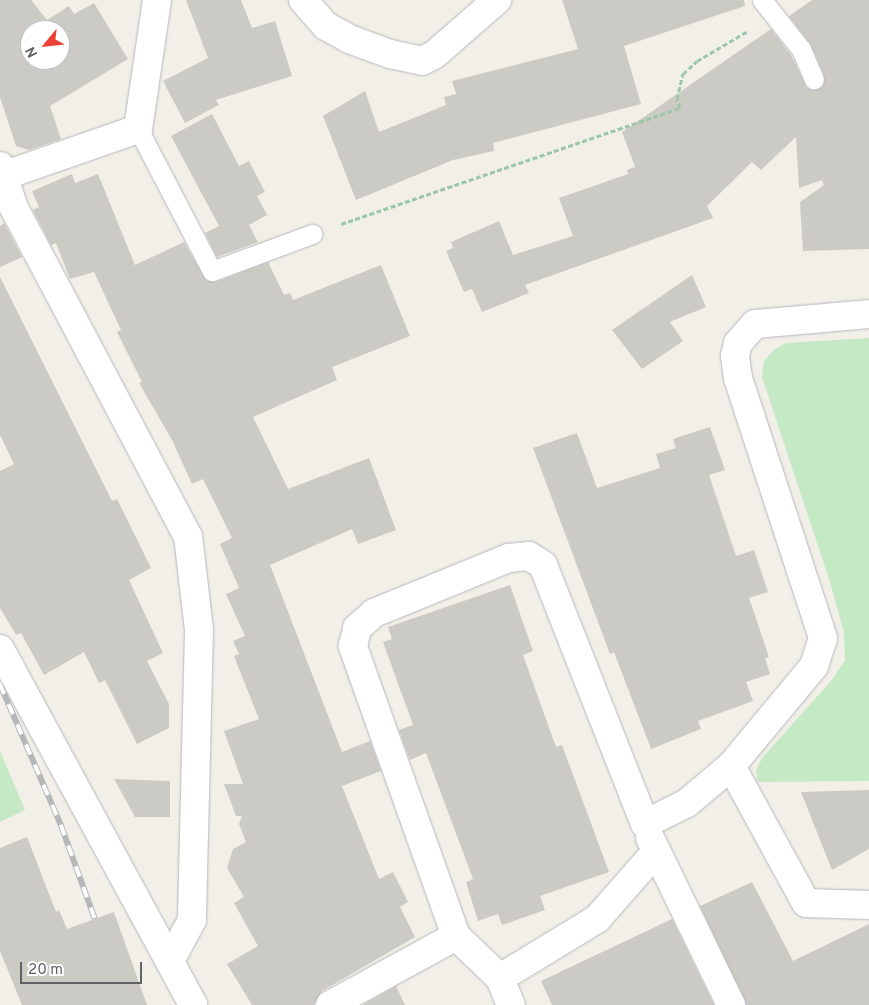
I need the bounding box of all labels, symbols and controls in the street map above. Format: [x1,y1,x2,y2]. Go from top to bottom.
north arrow [20,20,70,70]
text: N [22,43,42,60]
scale bar [22,952,145,984]
text: 20 m [28,961,63,980]

